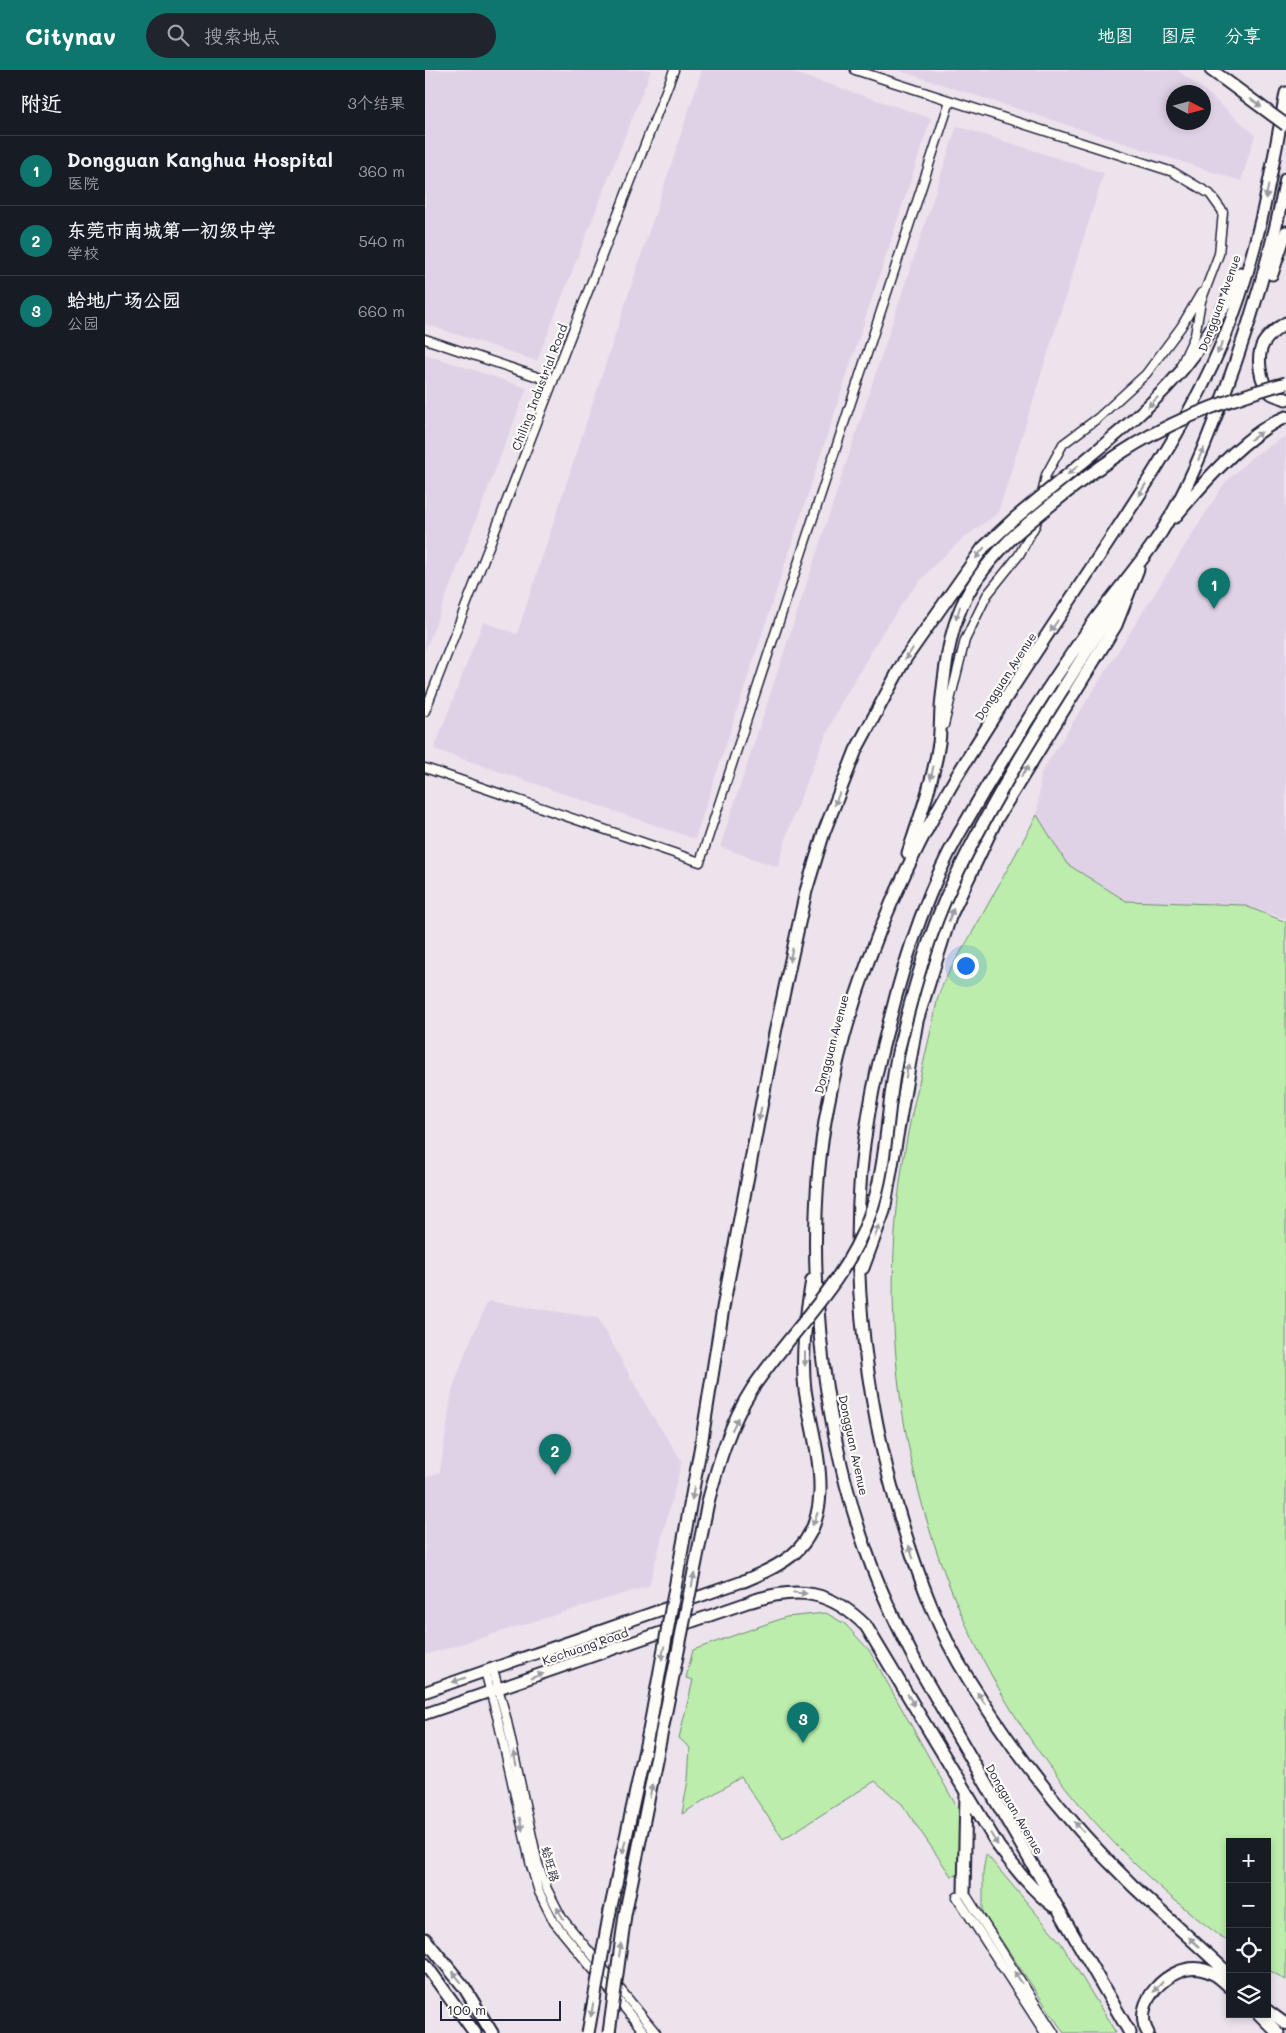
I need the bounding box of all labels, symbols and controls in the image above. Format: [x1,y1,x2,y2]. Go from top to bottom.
search box [146,13,496,58]
text: Citynav [25,20,116,51]
icon: search [164,21,192,49]
text: 搜索地点 [204,23,280,48]
text: 地图 [1097,23,1133,47]
text: 图层 [1161,23,1197,47]
text: 分享 [1225,23,1261,47]
north arrow [1166,85,1211,130]
text: 附近 [20,89,62,116]
text: 3个结果 [348,92,405,113]
one-way arrow [1249,97,1262,108]
text: Dongguan Kanghua Hospital [67,147,333,172]
text: 1 [32,160,40,181]
text: 360 m [358,160,405,181]
text: 医院 [67,172,99,193]
one-way arrow [1263,185,1271,200]
text: 东莞市南城第一初级中学 [67,217,276,242]
text: 2 [32,230,40,251]
text: 540 m [359,230,405,251]
text: 学校 [67,242,99,263]
street label: Dongguan Avenue [1194,252,1244,354]
text: 蛤地广场公园 [67,287,181,312]
text: 3 [31,300,41,321]
text: 660 m [358,300,405,321]
text: 公园 [67,312,99,333]
street label: Chiling Industrial Road [507,321,571,453]
one-way arrow [1215,340,1224,355]
one-way arrow [1147,396,1159,408]
one-way arrow [1249,431,1263,441]
one-way arrow [1198,447,1206,461]
one-way arrow [1067,464,1080,475]
one-way arrow [1138,484,1147,497]
one-way arrow [975,546,985,560]
pin: 1 [1198,568,1230,609]
one-way arrow [953,605,961,620]
one-way arrow [1049,620,1058,633]
street label: Dongguan Avenue [971,629,1039,723]
one-way arrow [904,647,914,660]
one-way arrow [1020,764,1030,777]
one-way arrow [928,765,936,781]
one-way arrow [833,792,841,807]
one-way arrow [947,907,955,922]
one-way arrow [787,947,795,962]
your location [953,953,979,979]
street label: Dongguan Avenue [810,993,852,1095]
one-way arrow [904,1063,912,1079]
one-way arrow [755,1106,763,1122]
one-way arrow [873,1223,881,1238]
one-way arrow [801,1351,809,1367]
street label: Dongguan Avenue [836,1393,872,1497]
one-way arrow [731,1416,739,1431]
pin: 2 [539,1434,571,1475]
one-way arrow [688,1485,696,1501]
one-way arrow [810,1512,818,1526]
one-way arrow [907,1545,914,1560]
one-way arrow [689,1571,697,1587]
one-way arrow [792,1590,808,1598]
street label: Kechuang Road [540,1624,630,1668]
one-way arrow [659,1645,667,1661]
one-way arrow [530,1671,545,1679]
one-way arrow [451,1677,466,1685]
one-way arrow [976,1691,986,1705]
one-way arrow [907,1692,915,1707]
pin: 3 [787,1702,819,1743]
one-way arrow [511,1751,519,1766]
street label: Dongguan Avenue [983,1761,1047,1857]
one-way arrow [647,1783,655,1798]
one-way arrow [518,1817,526,1833]
one-way arrow [1074,1821,1085,1834]
one-way arrow [990,1832,999,1846]
map controls [1226,1838,1271,2018]
button: + [1226,1838,1271,1883]
one-way arrow [620,1840,628,1855]
street label: 蛤旺路 [538,1844,564,1884]
button: − [1226,1883,1271,1928]
one-way arrow [556,1906,564,1921]
button: locate [1226,1928,1271,1973]
one-way arrow [1189,1936,1201,1948]
one-way arrow [617,1942,625,1958]
one-way arrow [1013,1970,1023,1984]
one-way arrow [451,1971,462,1984]
button: layers [1226,1973,1271,2018]
one-way arrow [1152,1980,1164,1992]
scale bar [440,1998,561,2021]
text: 100 m [447,2000,486,2019]
one-way arrow [588,2003,596,2019]

